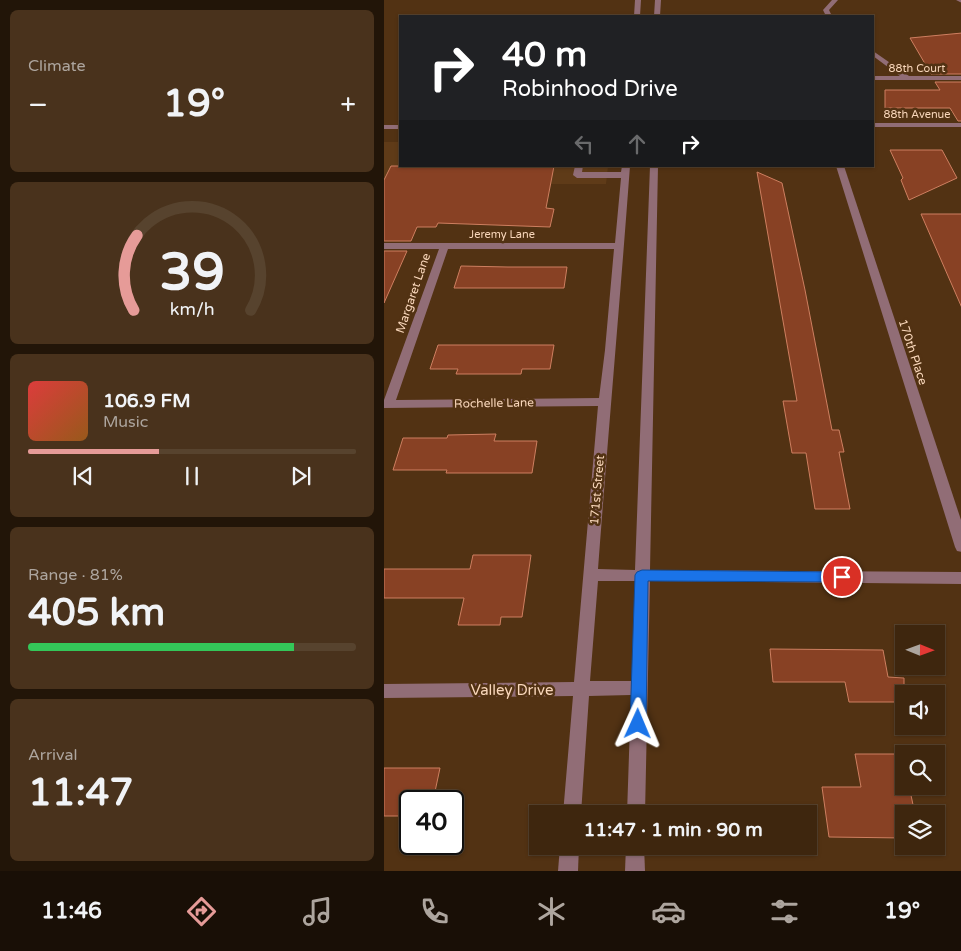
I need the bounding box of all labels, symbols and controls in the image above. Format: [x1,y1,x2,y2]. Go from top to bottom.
text: 40 m [502,34,587,76]
icon: right [419,35,484,100]
text: Climate [28,56,86,76]
street label: 88th Court [889,62,945,75]
text: Robinhood Drive [502,76,678,102]
text: 19° [163,81,225,127]
text: − [28,88,48,122]
text: + [340,88,356,122]
street label: 88th Avenue [884,108,950,121]
icon: left [570,130,598,158]
icon: ahead [623,130,651,158]
icon: right [676,130,704,158]
street label: Jeremy Lane [469,228,535,241]
text: 39 [159,241,225,304]
street label: Margaret Lane [393,251,433,335]
text: km/h [170,299,214,320]
street label: 170th Place [896,317,930,387]
text: 106.9 FM [103,390,191,412]
street label: Rochelle Lane [454,395,534,411]
text: Music [103,412,148,432]
street label: 171st Street [587,454,607,526]
icon: previous [69,462,97,490]
icon: pause [178,462,206,490]
icon: next [287,462,315,490]
pin [821,556,863,598]
icon: arrive [828,563,856,591]
text: Range · 81% [28,565,123,585]
text: 405 km [28,590,165,636]
north arrow [895,625,945,675]
map controls [895,625,945,855]
street label: Valley Drive [471,681,553,699]
button: sound [895,685,945,735]
position arrow [611,697,663,749]
text: Arrival [28,745,77,765]
button: search [895,745,945,795]
text: 11:47 [28,770,133,816]
speed limit sign: 40 [399,790,464,855]
button: layers [895,805,945,855]
text: 11:47 · 1 min · 90 m [583,819,763,841]
icon: directions [184,894,219,929]
icon: music [300,894,335,929]
icon: phone [417,894,452,929]
icon: climate [534,894,569,929]
icon: car [651,894,686,929]
icon: filters [767,894,802,929]
text: 11:46 [41,898,102,924]
text: 19° [884,898,920,924]

